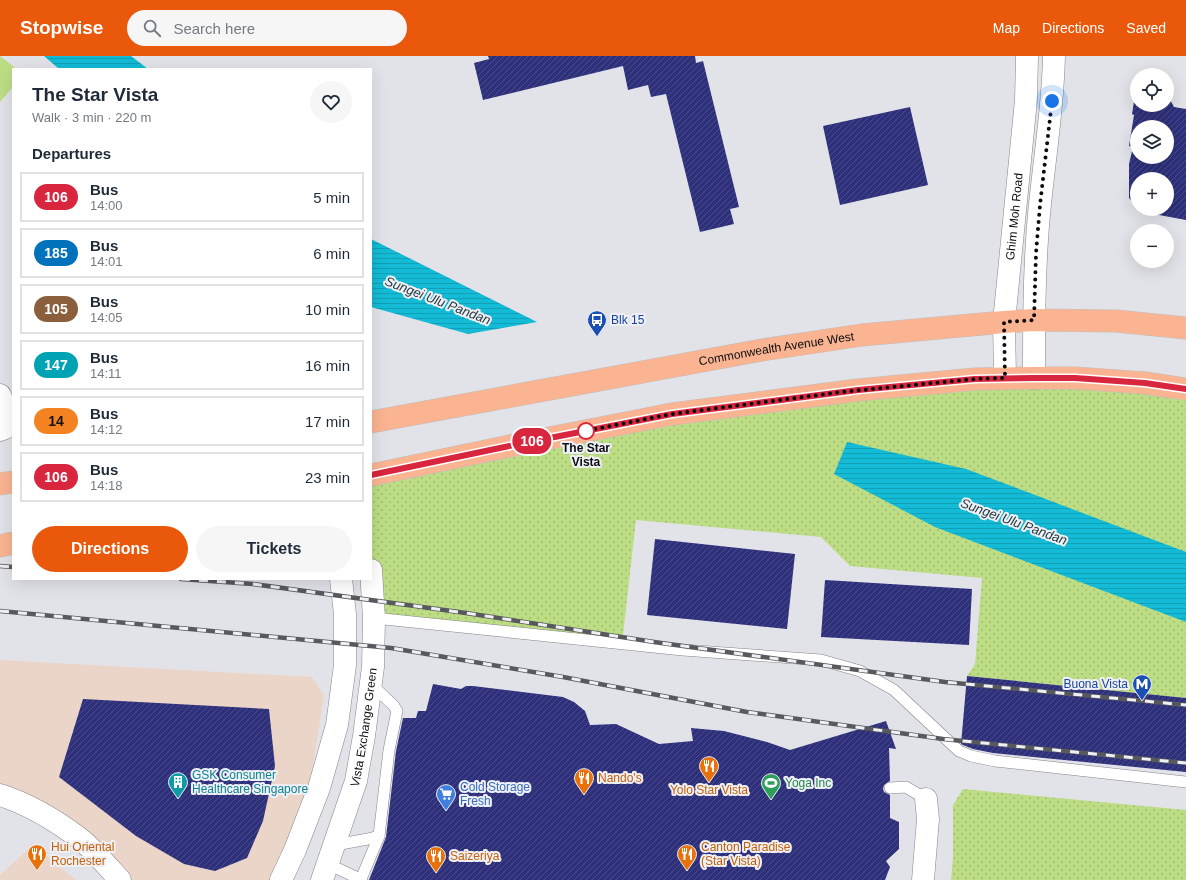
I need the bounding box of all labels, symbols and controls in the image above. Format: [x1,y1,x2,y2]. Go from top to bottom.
search box [127,10,407,46]
text: Stopwise [20,17,103,38]
icon: search [141,17,163,39]
text: Search here [173,20,255,37]
text: Map [993,20,1020,36]
text: Directions [1042,20,1104,36]
text: Saved [1126,20,1166,36]
map controls [1130,68,1174,268]
button: locate [1130,68,1174,112]
button: heart [310,81,352,123]
text: The Star Vista [32,84,158,105]
your location [1042,91,1062,111]
text: Walk · 3 min · 220 m [32,110,151,125]
button: layers [1130,120,1174,164]
text: Departures [32,145,111,162]
street label: Ghim Moh Road [1003,172,1026,261]
button: + [1130,172,1174,216]
text: Bus [90,181,118,198]
text: 106 [44,189,68,205]
text: 5 min [313,189,350,206]
text: 14:00 [90,198,123,213]
button: − [1130,224,1174,268]
text: Bus [90,237,118,254]
text: 185 [44,245,68,261]
text: 6 min [313,245,350,262]
text: 14:01 [90,254,123,269]
water label: Sungei Ulu Pandan [383,273,493,328]
text: Bus [90,293,118,310]
text: 105 [44,301,68,317]
text: 10 min [305,301,350,318]
bus stop icon: Blk 15 [586,309,608,337]
text: 14:05 [90,310,123,325]
place label: Blk 15 [611,313,645,327]
street label: Commonwealth Avenue West [698,329,856,369]
text: Bus [90,349,118,366]
text: 147 [44,357,68,373]
text: 16 min [305,357,350,374]
text: 14:11 [90,366,122,381]
text: Bus [90,405,118,422]
text: 14 [48,413,64,429]
text: 17 min [305,413,350,430]
text: 14:12 [90,422,123,437]
marker: The Star Vista [577,422,595,440]
line badge: 106 [509,428,555,454]
text: 106 [520,433,544,449]
place label: The Star Vista [562,441,610,469]
text: Bus [90,461,118,478]
text: 106 [44,469,68,485]
text: 23 min [305,469,350,486]
text: 14:18 [90,478,123,493]
water label: Sungei Ulu Pandan [959,495,1069,548]
button: Directions [32,526,188,572]
button: Tickets [196,526,352,572]
street label: Vista Exchange Green [348,667,380,789]
metro station icon: Buona Vista [1131,673,1153,701]
place label: Buona Vista [1064,677,1128,691]
restaurant icon: Yolo Star Vista [698,755,720,783]
restaurant icon: Nando's [573,767,595,795]
place label: GSK Consumer Healthcare Singapore [192,768,308,796]
building icon: GSK Consumer Healthcare Singapore [167,771,189,799]
place label: Nando's [598,771,642,785]
sports icon: Yoga Inc [760,772,782,800]
place label: Yoga Inc [785,776,831,790]
place label: Cold Storage Fresh [460,780,530,808]
supermarket icon: Cold Storage Fresh [435,783,457,811]
place label: Yolo Star Vista [670,783,748,797]
place label: Hui Oriental Rochester [51,840,114,868]
place label: Canton Paradise (Star Vista) [701,840,791,868]
restaurant icon: Hui Oriental Rochester [26,843,48,871]
restaurant icon: Canton Paradise (Star Vista) [676,843,698,871]
restaurant icon: Saizeriya [425,845,447,873]
place label: Saizeriya [450,849,500,863]

